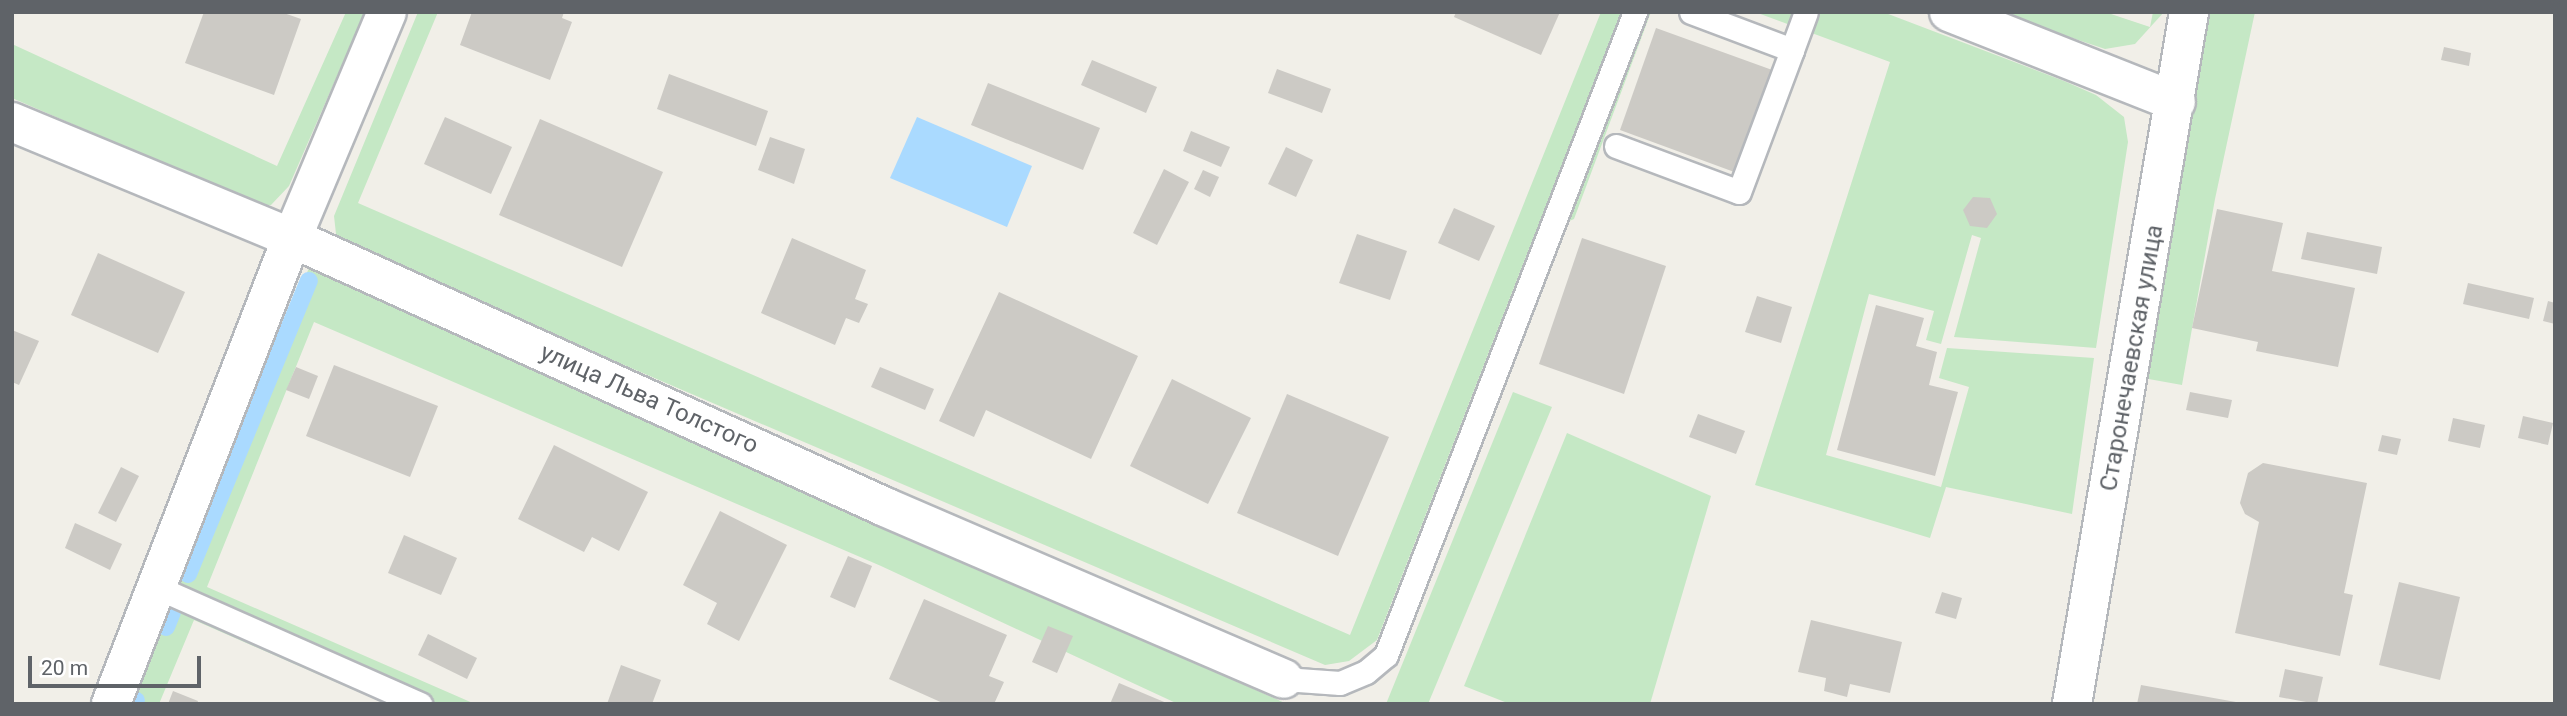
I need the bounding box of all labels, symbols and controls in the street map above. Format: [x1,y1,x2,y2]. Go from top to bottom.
street label: Старонечаевская улица [2094,223,2170,493]
street label: улица Льва Толстого [535,338,763,460]
scale bar [32,642,205,686]
text: 20 m [41,656,88,680]

